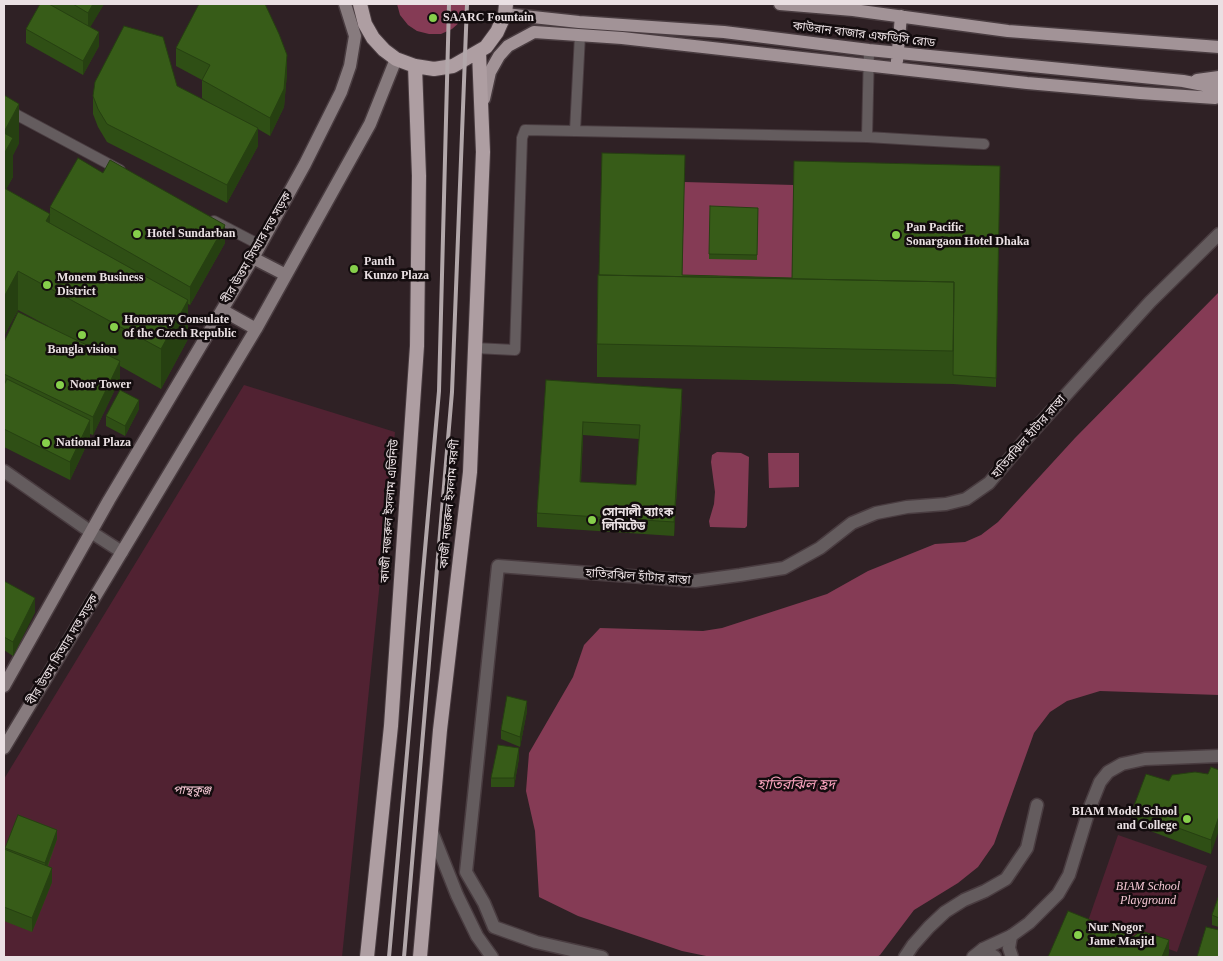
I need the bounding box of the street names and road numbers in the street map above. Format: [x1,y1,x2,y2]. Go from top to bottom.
street label: কাউরান বাজার এফডিসি রোড [792,19,936,51]
street label: বীর উত্তম সিআর দত্ত সড়ক [219,190,295,306]
street label: হাতিরঝিল হাঁটার রাস্তা [989,393,1069,481]
street label: কাজী নজরুল ইসলাম এভিনিউ [378,439,402,583]
street label: কাজী নজরুল ইসলাম সরণী [437,439,463,569]
street label: হাতিরঝিল হাঁটার রাস্তা [585,566,691,588]
street label: বীর উত্তম সিআর দত্ত সড়ক [24,592,102,708]

